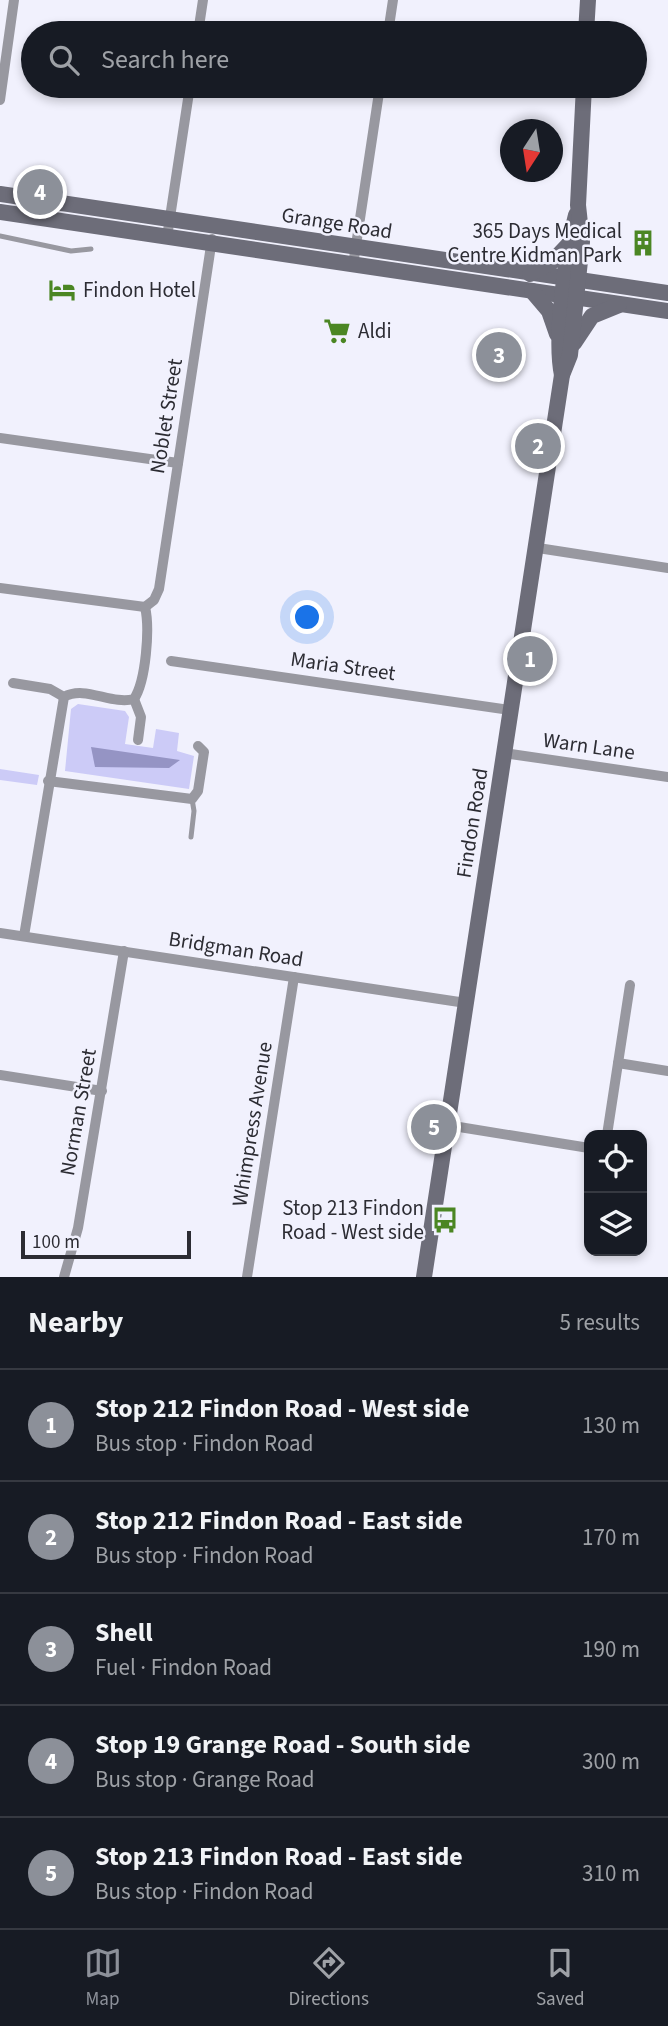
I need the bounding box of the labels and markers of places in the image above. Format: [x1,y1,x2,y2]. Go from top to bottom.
pin: 4 [17,166,63,218]
place label: 365 Days Medical Centre Kidman Park [447,216,623,270]
building icon: 365 Days Medical Centre Kidman Park [628,228,658,258]
hotel icon: Findon Hotel [47,275,77,305]
place label: Findon Hotel [83,275,196,305]
supermarket icon: Aldi [322,316,352,346]
place label: Aldi [358,316,392,346]
pin: 3 [476,329,522,381]
pin: 2 [515,420,561,472]
pin: 1 [507,633,553,685]
pin: 5 [411,1101,457,1153]
place label: Stop 213 Findon Road - West side [281,1193,424,1247]
bus stop icon: Stop 213 Findon Road - West side [430,1205,460,1235]

